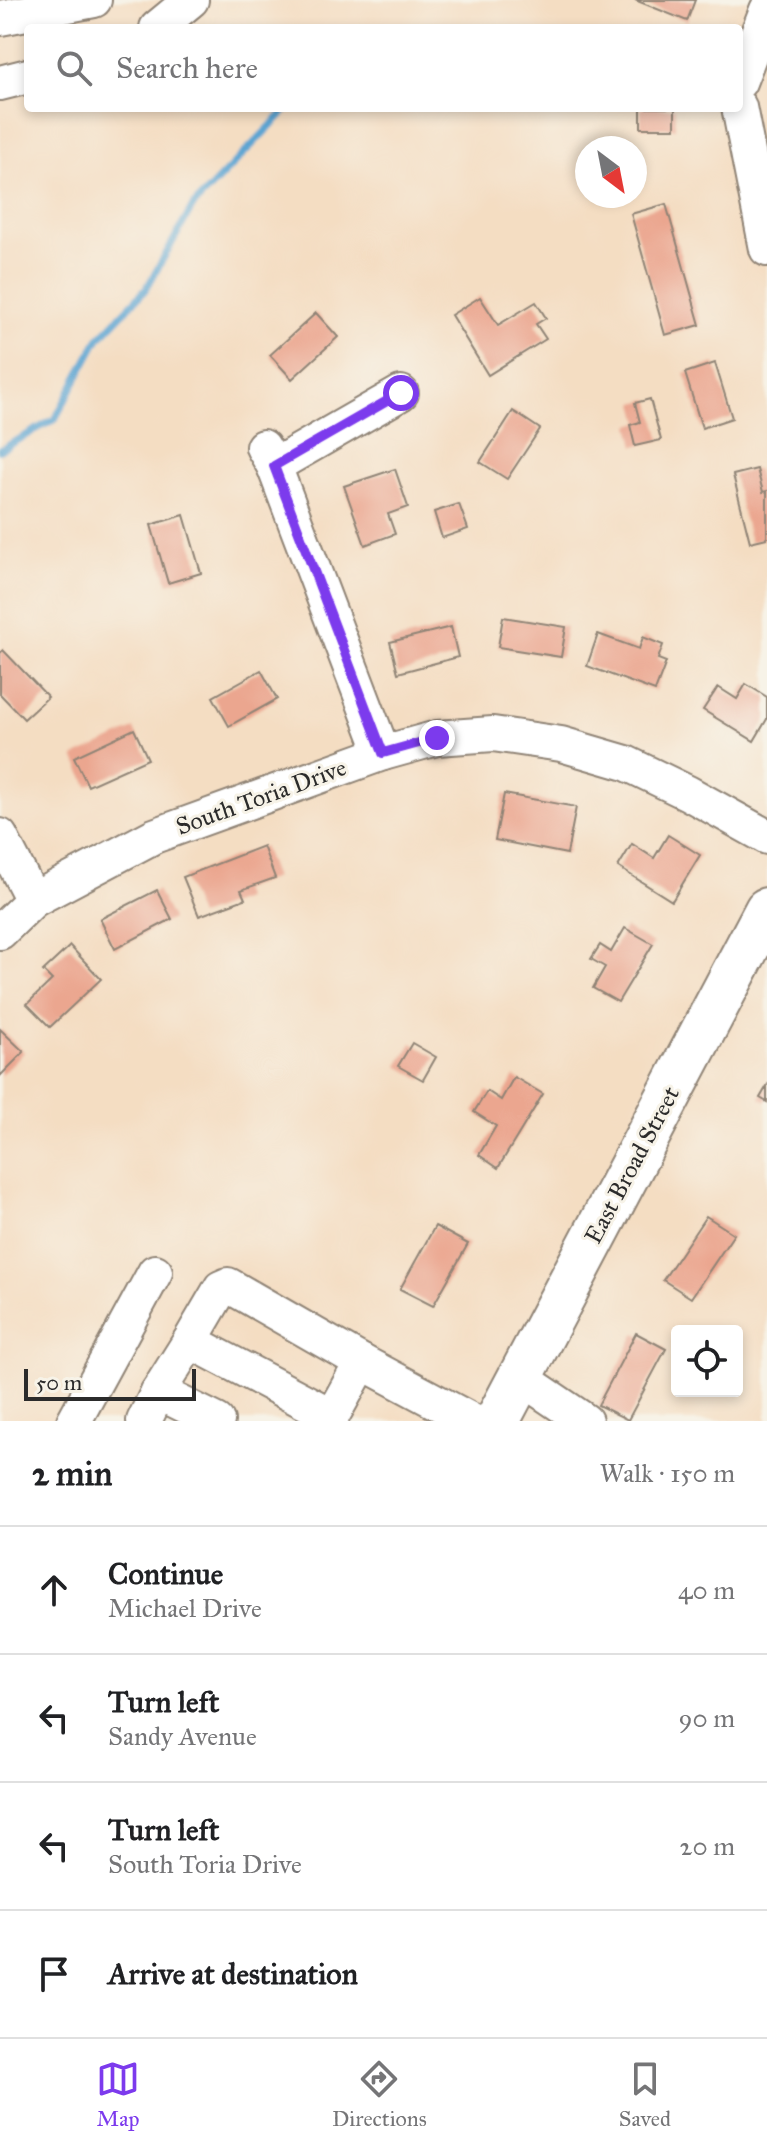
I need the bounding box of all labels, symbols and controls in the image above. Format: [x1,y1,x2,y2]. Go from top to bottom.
search box [24,24,743,112]
icon: search [52,46,96,90]
text: Search here [116,50,258,86]
north arrow [575,136,647,208]
route start [383,375,419,411]
route end [419,720,455,756]
street label: South Toria Drive [172,752,350,842]
street label: East Broad Street [578,1081,686,1249]
map controls [671,1325,743,1397]
button: locate [671,1325,743,1397]
scale bar [24,1365,196,1401]
text: 50 m [36,1369,82,1396]
text: 2 min [32,1453,112,1494]
text: Walk · 150 m [600,1457,735,1489]
text: Continue [108,1556,223,1592]
icon: ahead [32,1568,76,1612]
text: 40 m [678,1574,735,1606]
text: Michael Drive [108,1592,262,1624]
text: Turn left [108,1684,219,1720]
icon: left [32,1696,76,1740]
text: 90 m [678,1702,735,1734]
text: Sandy Avenue [108,1720,257,1752]
text: Turn left [108,1812,219,1848]
icon: left [32,1824,76,1868]
text: 20 m [680,1830,735,1862]
text: South Toria Drive [108,1848,302,1880]
icon: arrive [32,1952,76,1996]
text: Arrive at destination [108,1956,358,1992]
tab: Map [96,2057,140,2132]
tab: Directions [332,2057,427,2132]
tab: Saved [619,2057,671,2132]

